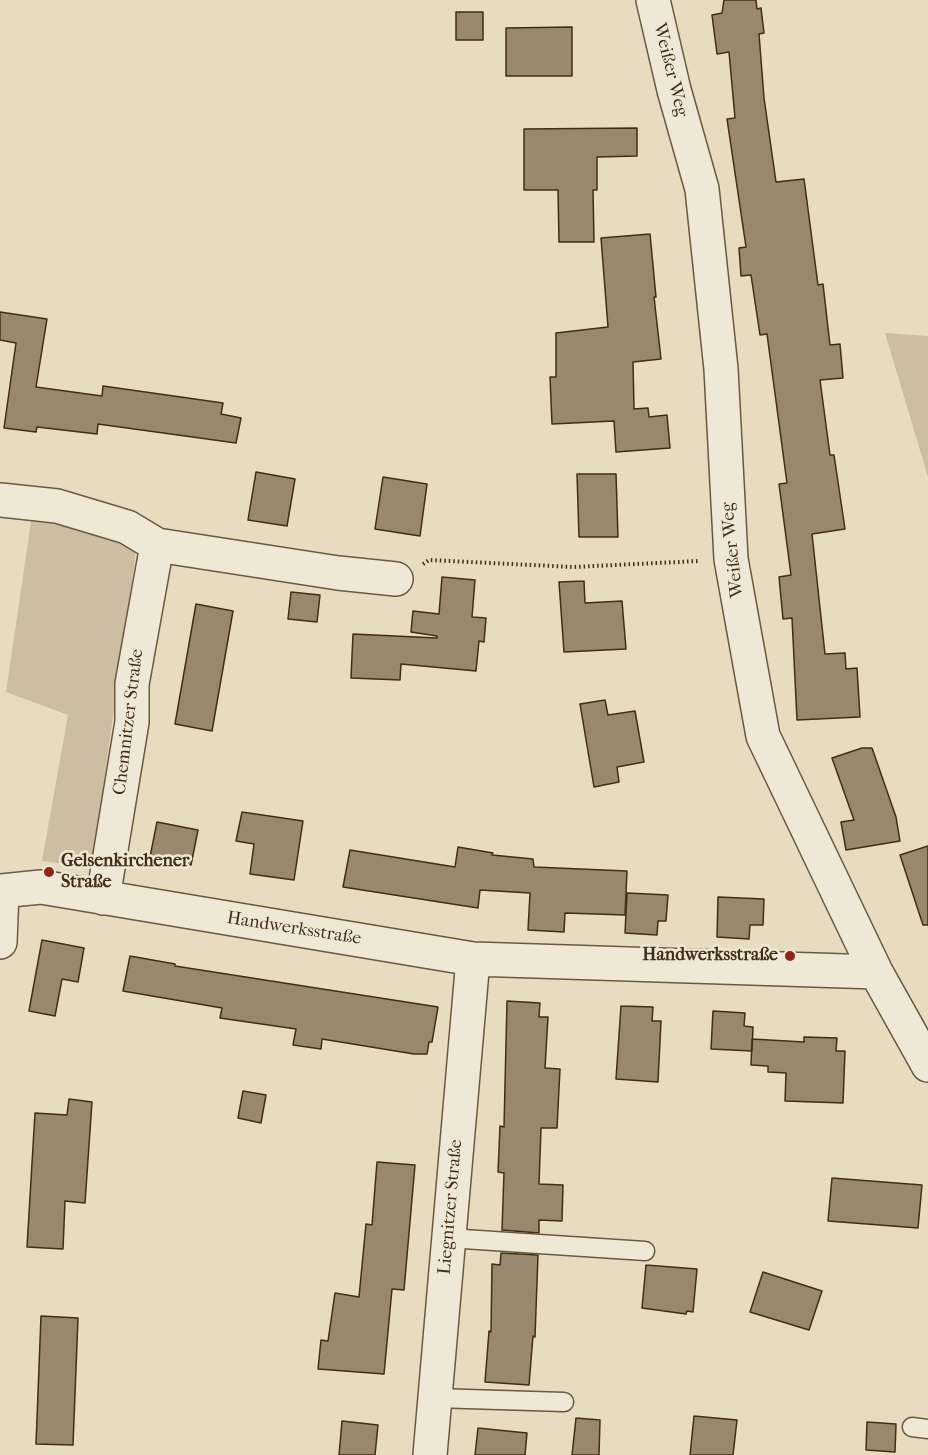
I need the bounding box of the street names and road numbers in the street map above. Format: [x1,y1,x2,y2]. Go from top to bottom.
street label: Weißer Weg [648,21,692,119]
street label: Weißer Weg [717,501,749,599]
street label: Chemnitzer Straße [109,648,149,796]
street label: Handwerksstraße [225,908,363,950]
street label: Liegnitzer Straße [434,1139,468,1275]

